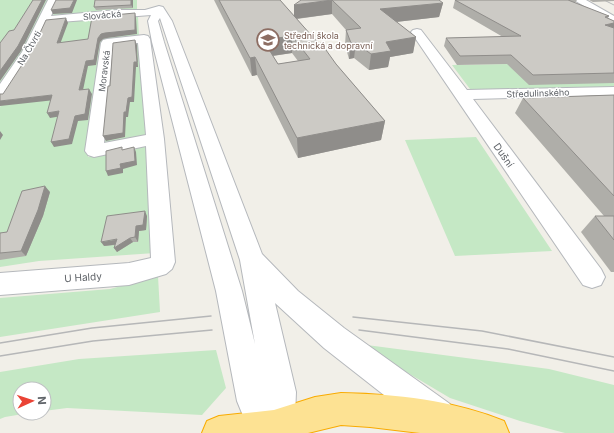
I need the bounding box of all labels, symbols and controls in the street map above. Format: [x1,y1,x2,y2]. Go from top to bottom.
street label: Slovácká [82,8,122,22]
school or university icon: Střední škola technická a dopravní [255,27,281,53]
street label: Na Čtvrti [15,29,43,67]
place label: Střední škola technická a dopravní [284,30,373,51]
street label: Moravská [96,50,112,92]
street label: Středulinského [506,86,570,100]
street label: Dušní [491,141,517,170]
street label: U Haldy [64,270,103,284]
north arrow [12,381,52,421]
text: N [35,396,49,405]

